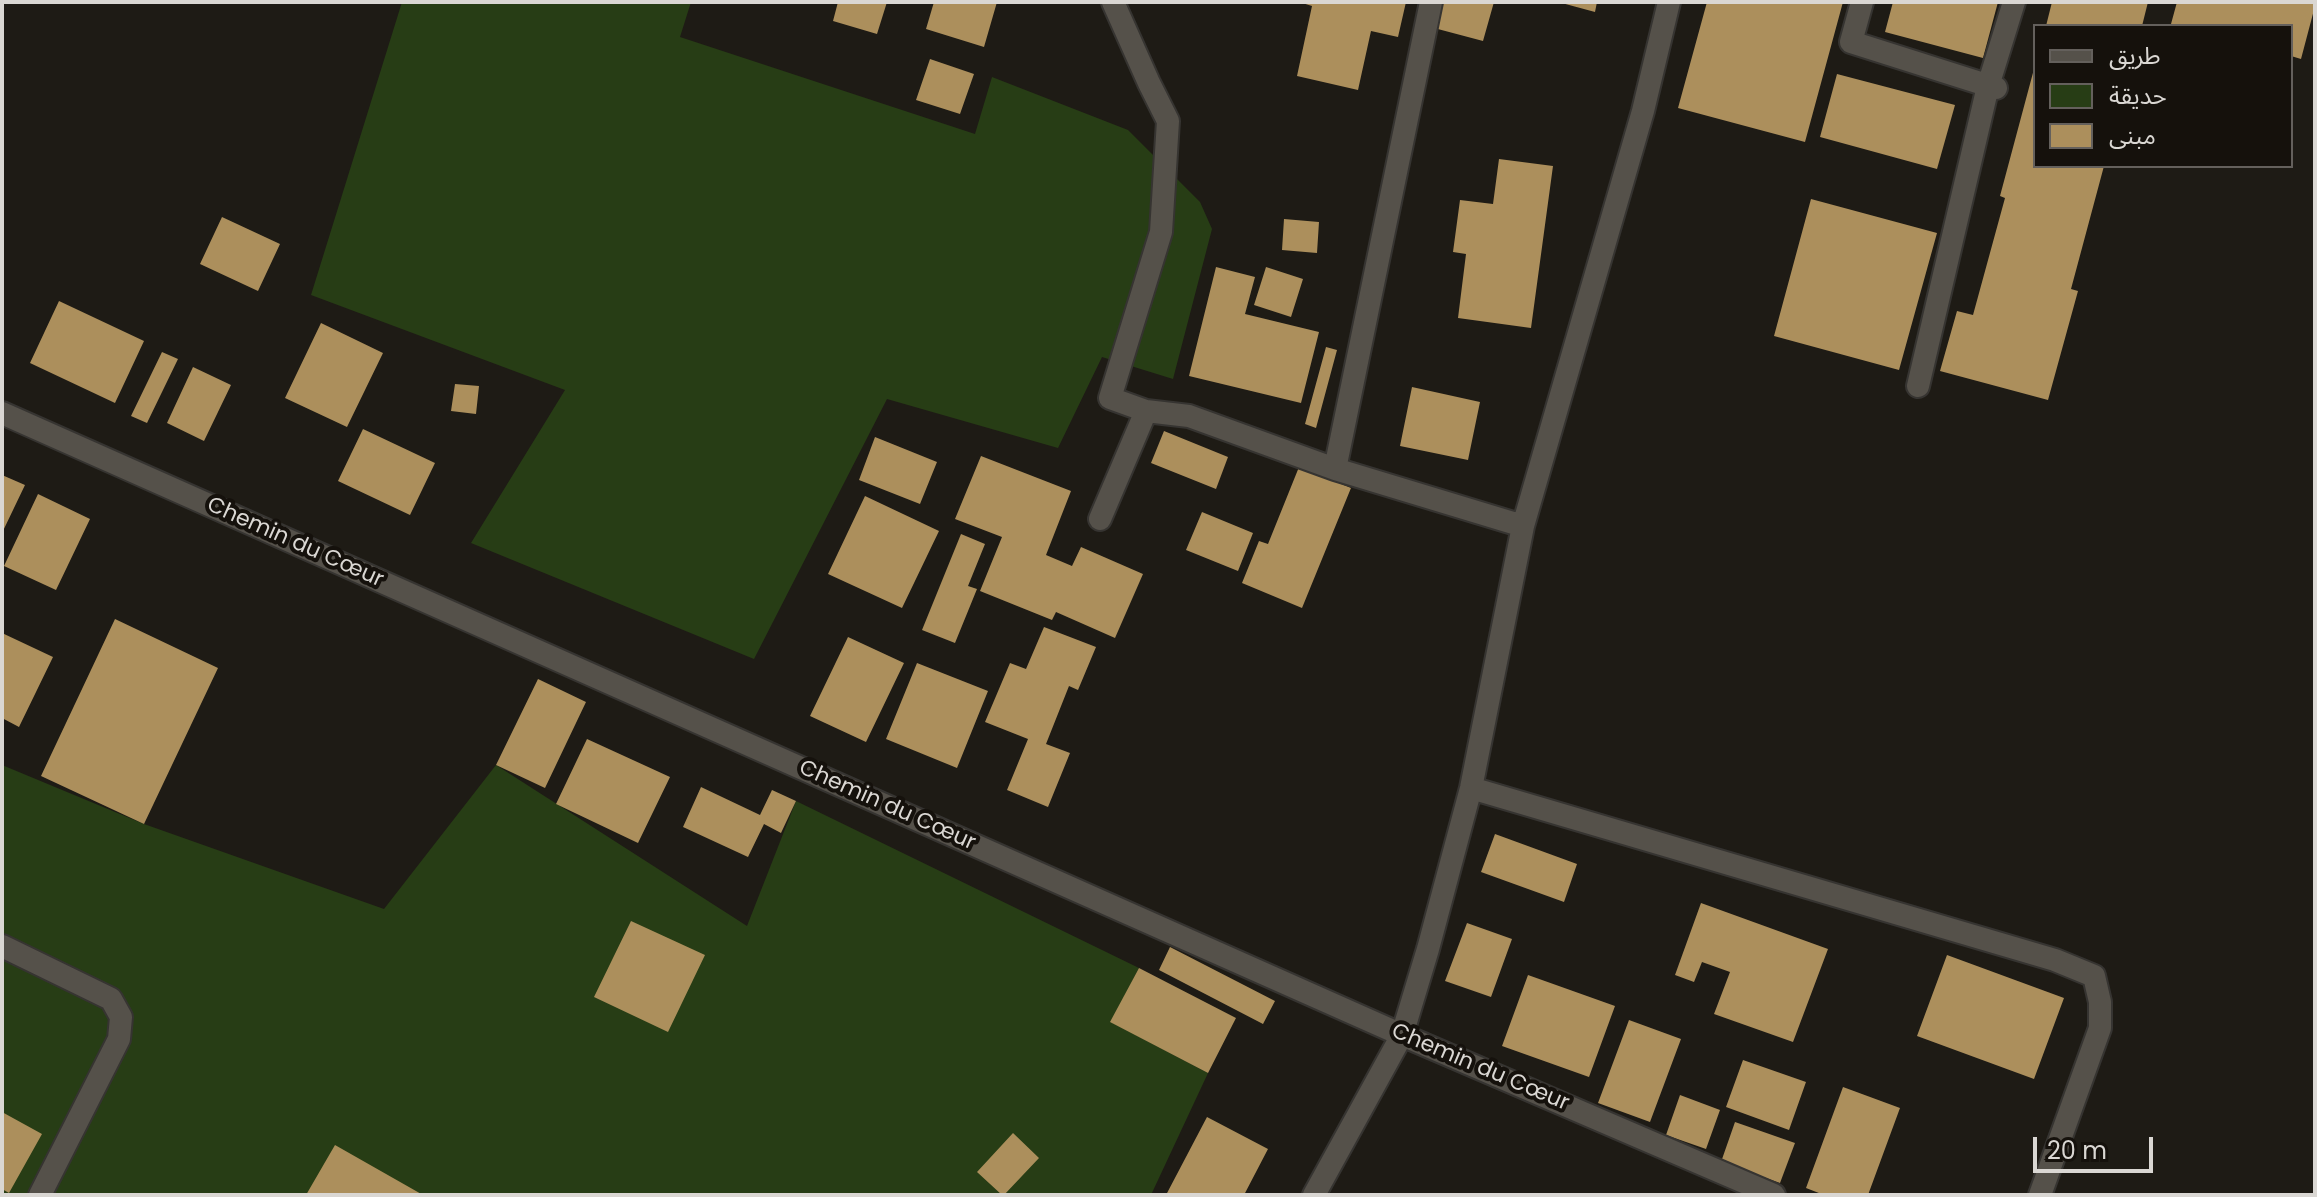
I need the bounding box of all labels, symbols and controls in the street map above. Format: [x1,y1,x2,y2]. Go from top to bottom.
legend [2033,24,2293,168]
text: طريق [2109,39,2161,72]
text: حديقة [2109,79,2167,112]
text: مبنى [2109,119,2156,152]
street label: Chemin du Cœur [203,492,387,594]
street label: Chemin du Cœur [795,755,979,857]
street label: Chemin du Cœur [1387,1019,1573,1117]
scale bar [2037,1121,2157,1171]
text: 20 m [2047,1134,2107,1167]

